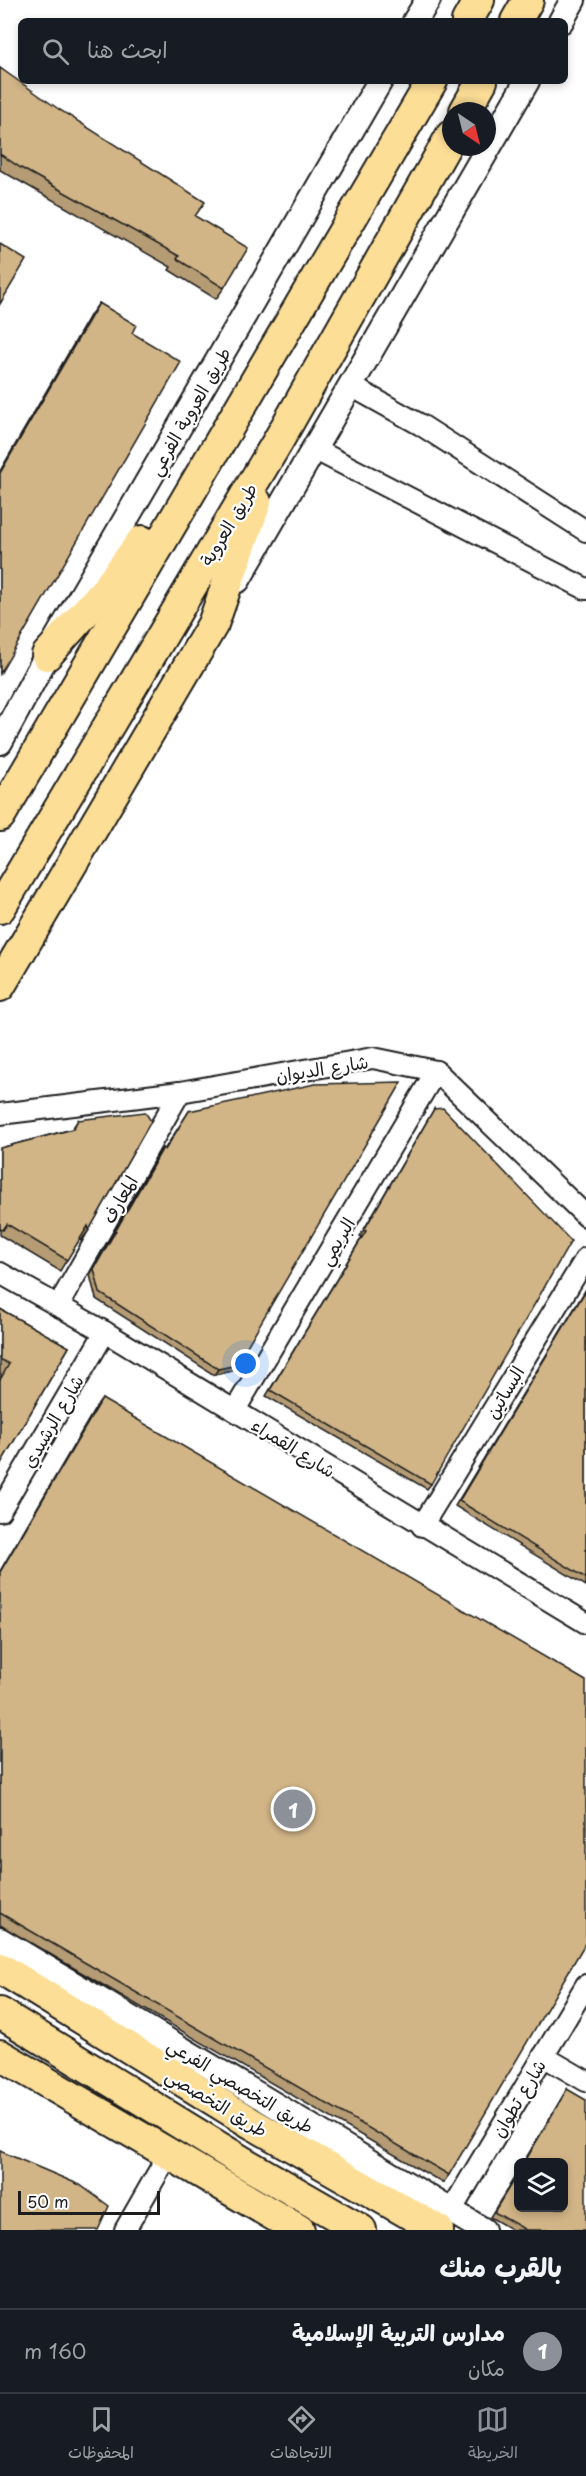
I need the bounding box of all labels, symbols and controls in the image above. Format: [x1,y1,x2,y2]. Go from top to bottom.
search box [18,18,568,84]
text: ابحث هنا [87,32,168,65]
icon: search [39,35,72,68]
north arrow [442,102,496,156]
street label: طريق العروبة الفرعي [141,342,240,482]
street label: طريق العروبة [193,477,263,571]
street label: شارع الديوان [274,1047,370,1089]
street label: المعارف [94,1170,144,1228]
street label: البريمي [311,1212,364,1272]
your location [231,1349,260,1378]
street label: البساتين [478,1360,530,1424]
street label: شارع الرشيدي [14,1369,90,1473]
street label: شارع القمراء [247,1411,341,1483]
pin: 1 [274,1786,312,1832]
street label: طريق التخصصي الفرعي [164,2033,318,2137]
street label: شارع تطوان [484,2054,552,2142]
street label: طريق التخصصي [162,2063,272,2141]
map controls [514,2158,568,2212]
button: layers [514,2158,568,2212]
scale bar [18,2188,160,2216]
text: 50 m [27,2189,68,2213]
text: بالقرب منك [440,2247,562,2286]
text: مدارس التربية الإسلامية [292,2315,505,2348]
text: 160 m [24,2336,86,2366]
text: 1 [538,2336,547,2366]
text: مكان [468,2353,505,2383]
tab: المحفوظات [68,2403,134,2467]
tab: الاتجاهات [270,2403,332,2467]
tab: الخريطة [468,2403,518,2467]

